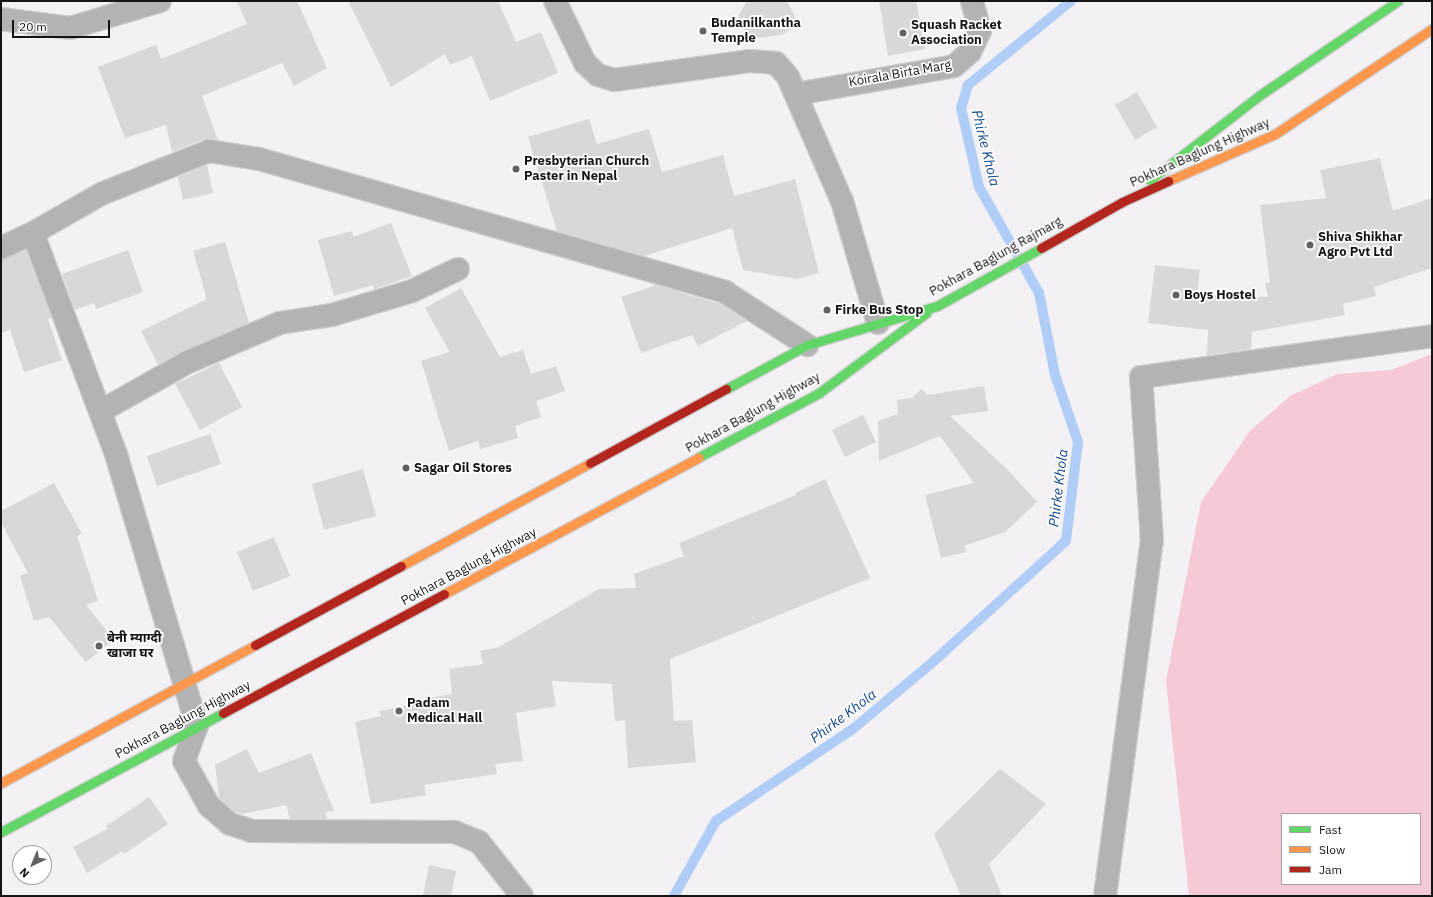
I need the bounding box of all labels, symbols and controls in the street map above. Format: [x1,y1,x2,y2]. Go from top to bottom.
scale bar [14,12,112,38]
place label: Budanilkantha Temple [711,16,801,47]
place label: Squash Racket Association [911,18,1002,49]
text: 20 m [19,19,47,34]
marker: Budanilkantha Temple [698,26,708,36]
marker: Squash Racket Association [898,28,908,38]
street label: Koirala Birta Marg [848,57,952,91]
water label: Phirke Khola [968,108,1004,188]
street label: Pokhara Baglung Highway [1128,115,1272,191]
place label: Presbyterian Church Paster in Nepal [524,154,649,185]
marker: Presbyterian Church Paster in Nepal [511,164,521,174]
street label: Pokhara Baglung Rajmarg [927,214,1065,300]
place label: Shiva Shikhar Agro Pvt Ltd [1318,230,1402,261]
marker: Shiva Shikhar Agro Pvt Ltd [1305,240,1315,250]
place label: Boys Hostel [1184,287,1256,303]
marker: Boys Hostel [1171,290,1181,300]
place label: Firke Bus Stop [835,302,923,318]
marker: Firke Bus Stop [822,305,832,315]
street label: Pokhara Baglung Highway [683,370,823,456]
water label: Phirke Khola [1045,448,1071,528]
place label: Sagar Oil Stores [414,460,512,476]
marker: Sagar Oil Stores [401,463,411,473]
street label: Pokhara Baglung Highway [399,525,539,609]
place label: बेनी म्याग्दी खाजा घर [107,631,162,662]
marker: बेनी म्याग्दी खाजा घर [94,641,104,651]
street label: Pokhara Baglung Highway [113,678,253,762]
water label: Phirke Khola [807,686,879,746]
place label: Padam Medical Hall [407,696,482,727]
marker: Padam Medical Hall [394,706,404,716]
legend [1281,813,1421,885]
text: Fast [1319,822,1342,837]
text: Slow [1319,842,1345,857]
north arrow [12,845,52,885]
text: Jam [1319,862,1342,877]
text: N [17,865,32,881]

